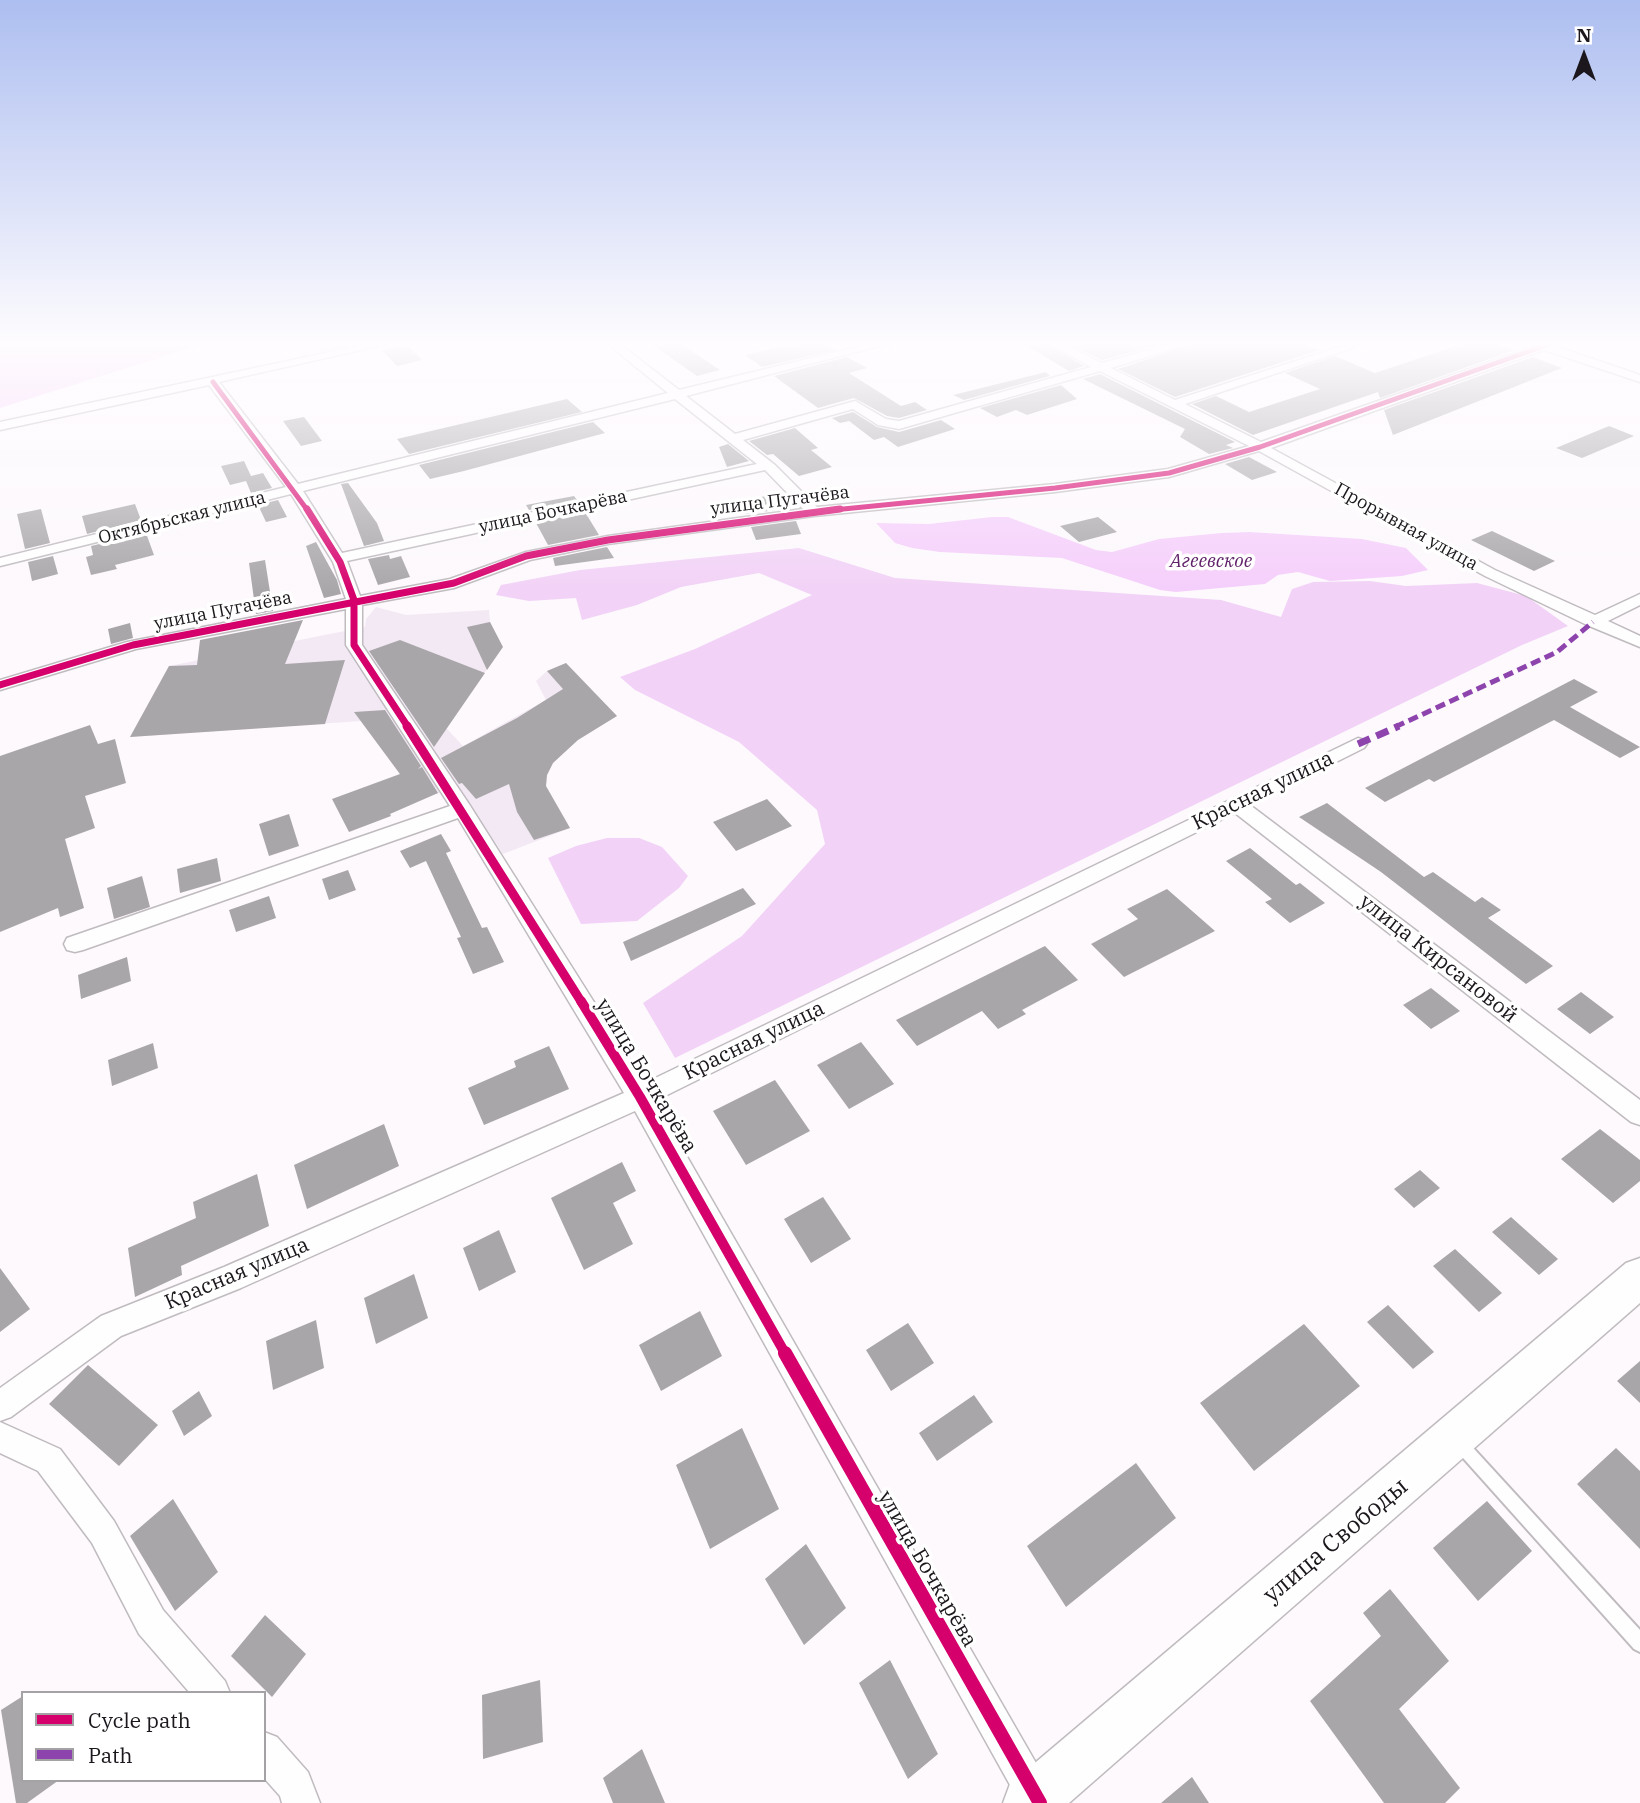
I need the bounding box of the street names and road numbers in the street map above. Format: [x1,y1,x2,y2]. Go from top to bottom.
street label: Прорывная улица [1330,479,1482,575]
street label: улица Пугачёва [709,482,851,520]
street label: улица Бочкарёва [477,486,629,538]
street label: Октябрьская улица [96,487,268,549]
street label: улица Пугачёва [152,587,294,635]
street label: Красная улица [1188,746,1338,836]
street label: улица Кирсановой [1354,889,1522,1029]
street label: улица Бочкарёва [590,994,702,1158]
street label: Красная улица [679,996,829,1086]
street label: Красная улица [161,1232,313,1316]
street label: улица Свободы [1258,1472,1414,1610]
street label: улица Бочкарёва [872,1486,982,1652]

